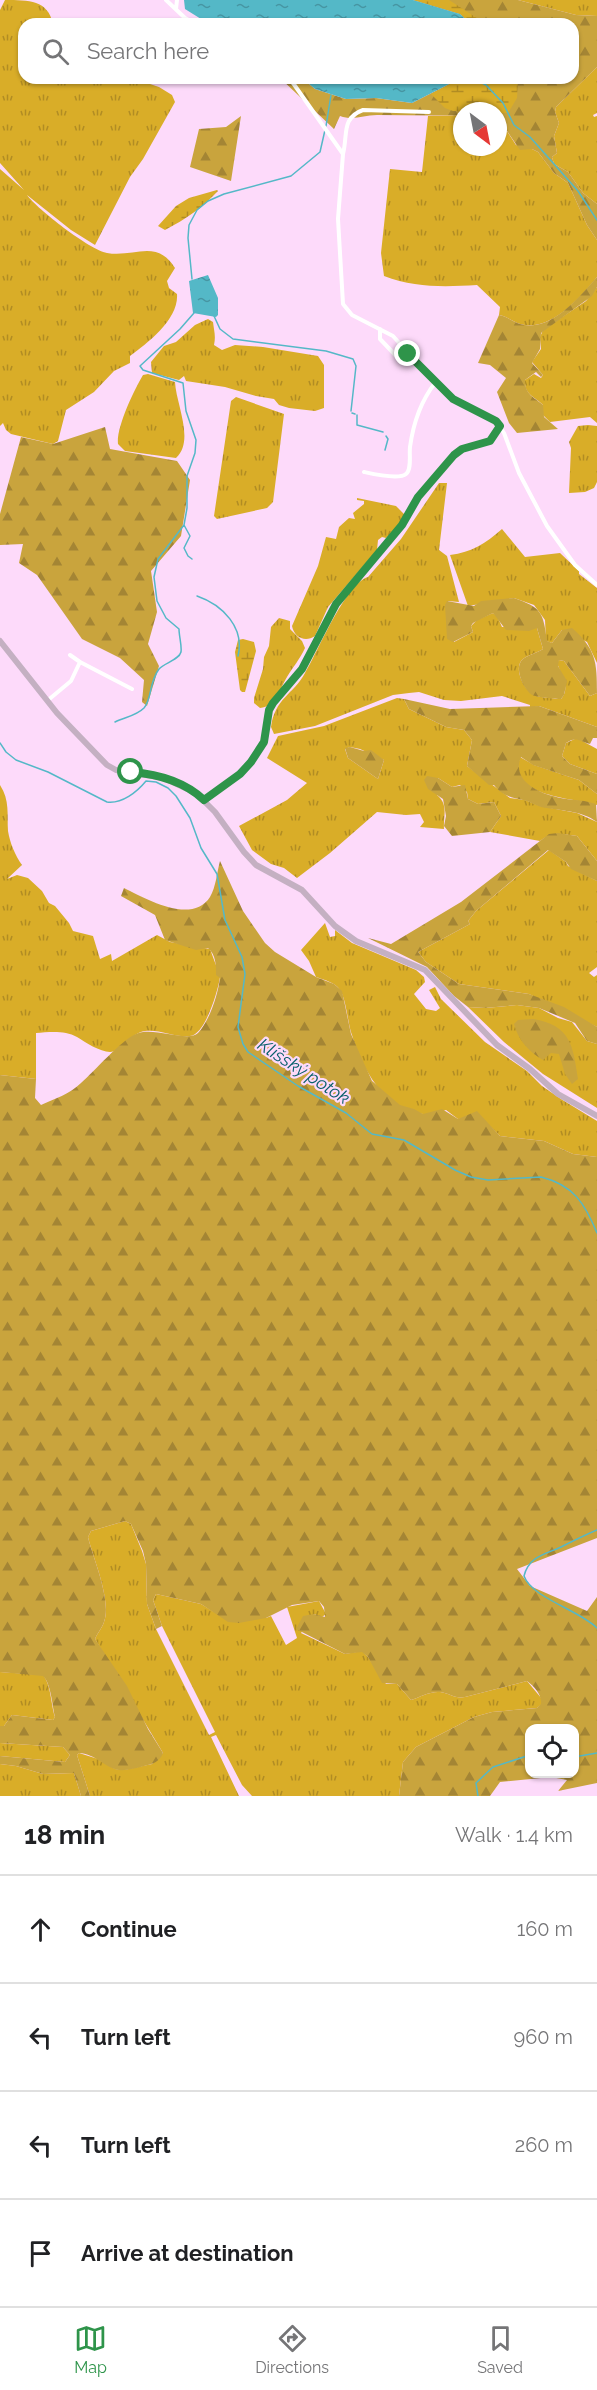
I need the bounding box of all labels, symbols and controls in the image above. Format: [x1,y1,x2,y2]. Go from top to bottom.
search box [18,18,579,84]
icon: search [39,35,72,68]
text: Search here [87,38,209,64]
north arrow [453,102,507,156]
route end [394,340,420,366]
route start [117,758,143,784]
water label: Klíšský potok [254,1034,354,1109]
map controls [525,1724,579,1778]
button: locate [525,1724,579,1778]
text: 18 min [24,1820,105,1850]
text: Walk · 1.4 km [455,1823,573,1847]
icon: ahead [24,1913,57,1946]
text: Continue [81,1916,177,1942]
text: 160 m [517,1917,573,1941]
icon: left [24,2021,57,2054]
text: Turn left [81,2024,171,2050]
text: 960 m [514,2025,573,2049]
icon: left [24,2129,57,2162]
text: Turn left [81,2132,171,2158]
text: 260 m [515,2133,573,2157]
icon: arrive [24,2237,57,2270]
text: Arrive at destination [81,2240,294,2266]
tab: Map [74,2322,107,2377]
tab: Directions [255,2322,329,2377]
tab: Saved [477,2322,523,2377]

